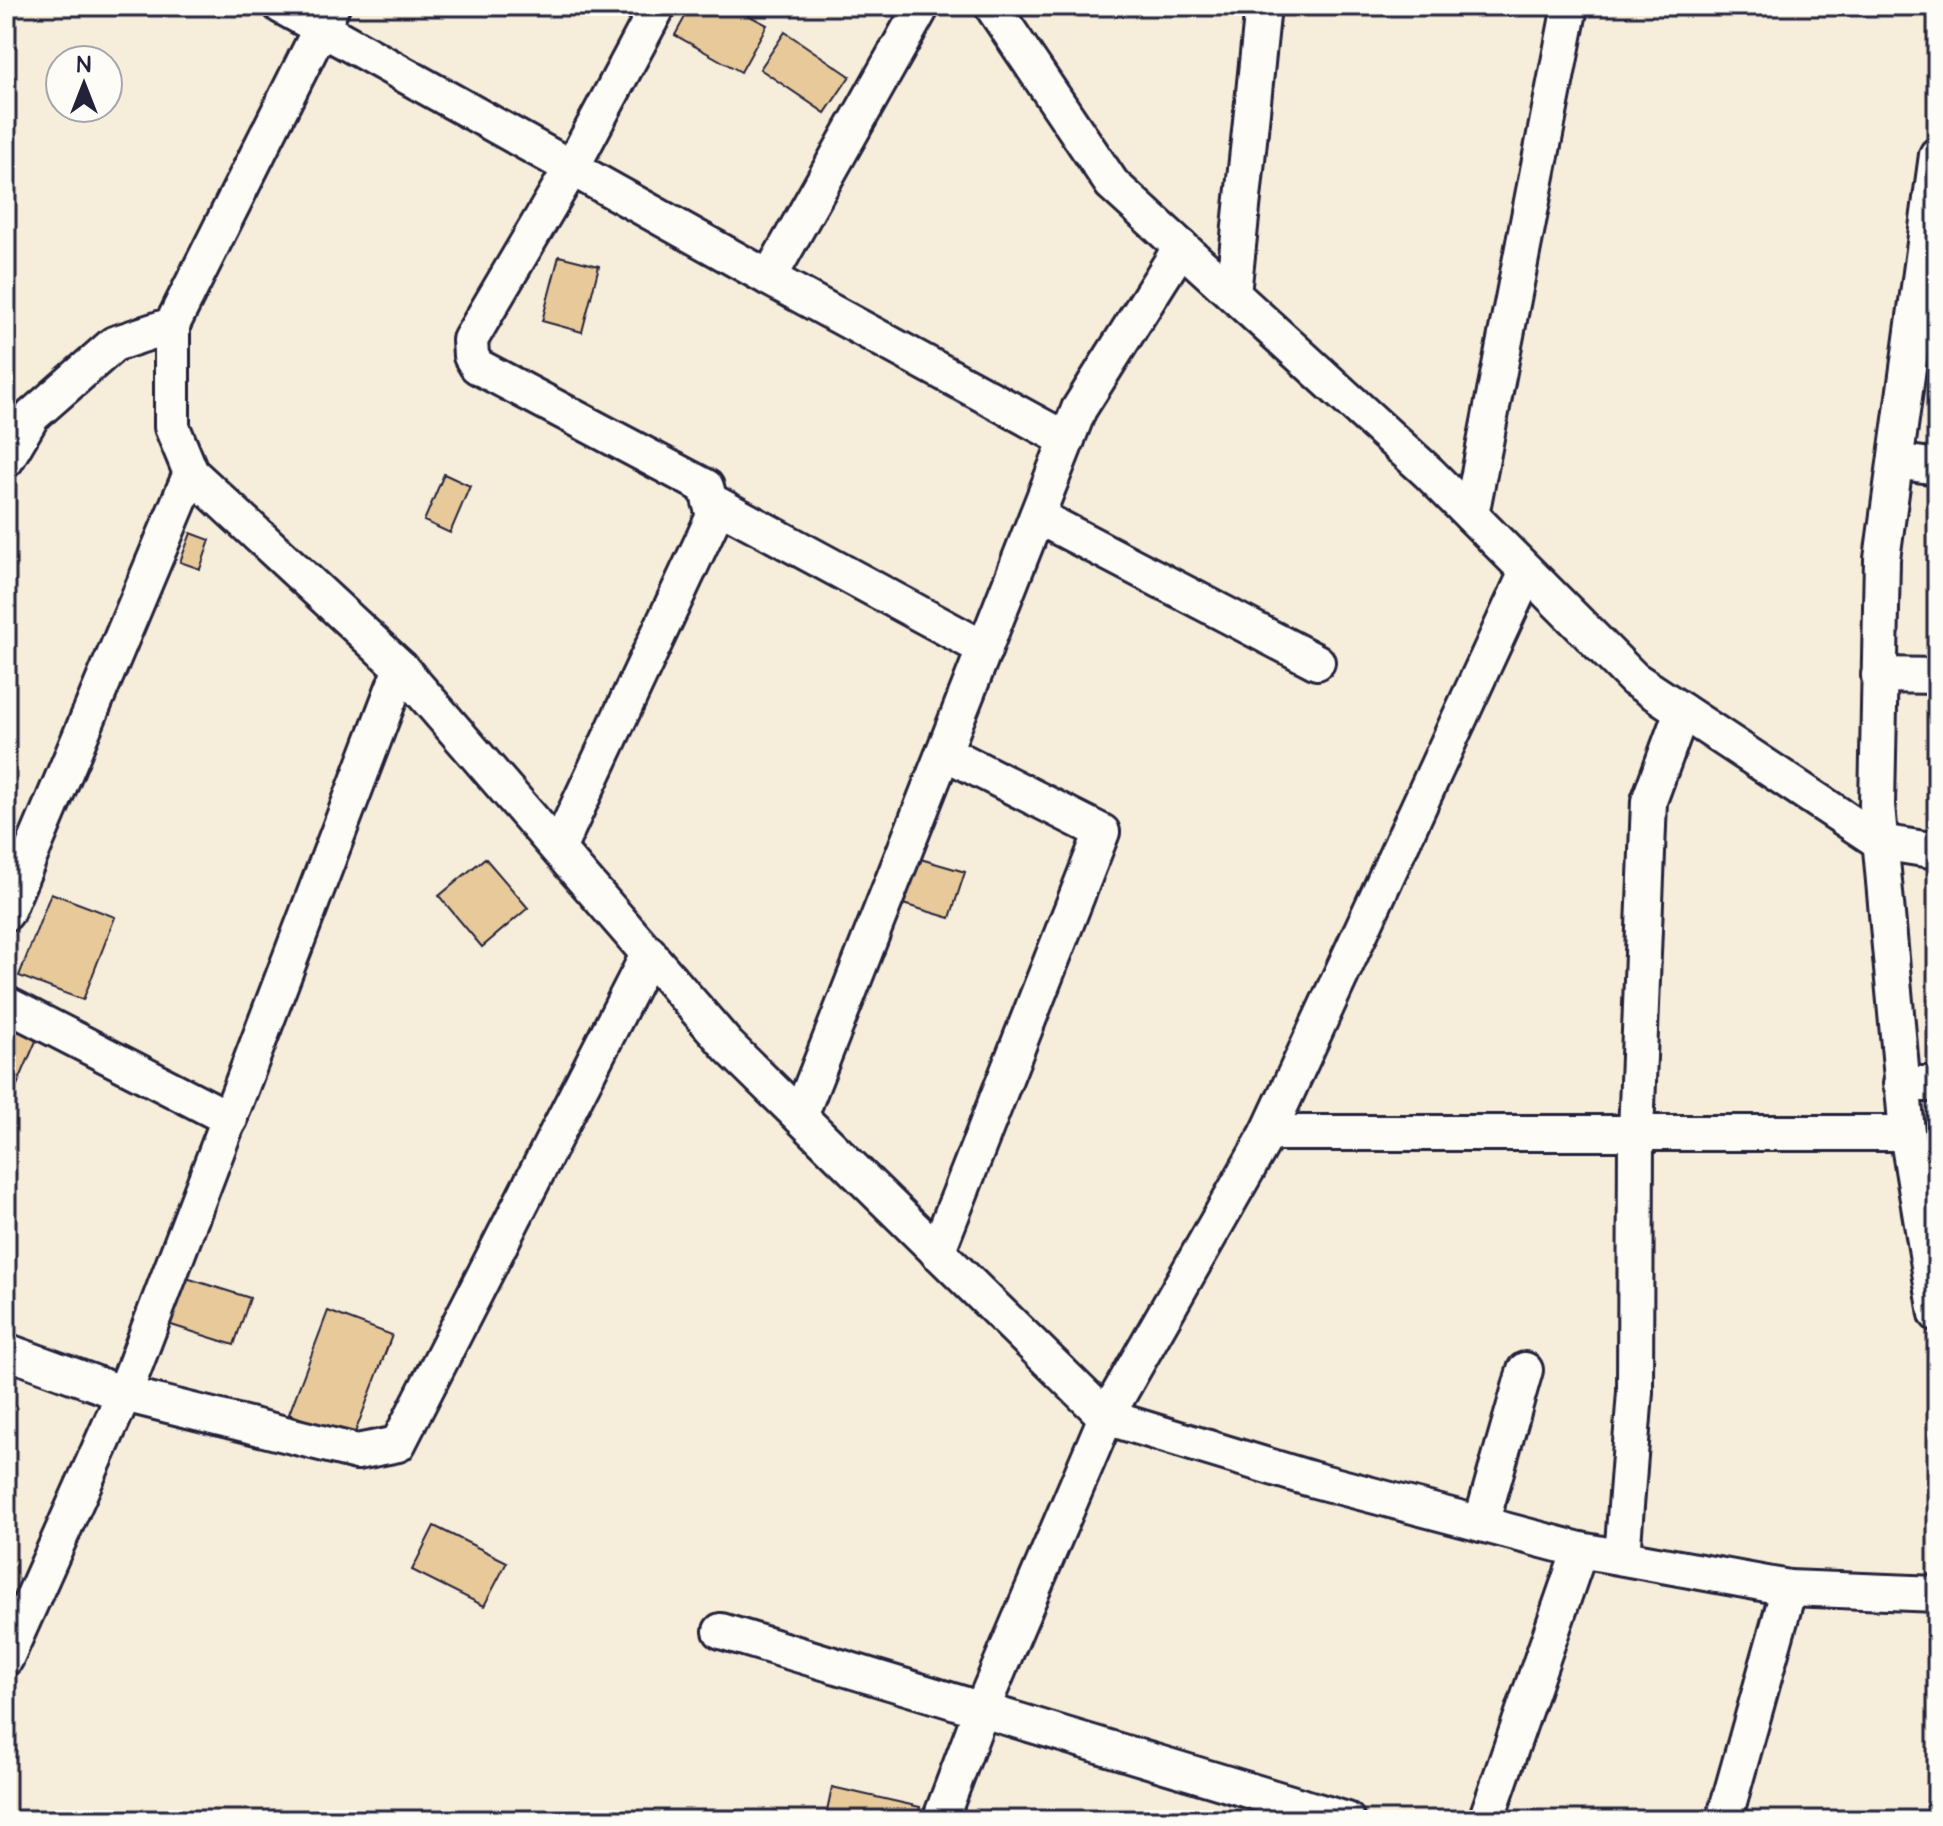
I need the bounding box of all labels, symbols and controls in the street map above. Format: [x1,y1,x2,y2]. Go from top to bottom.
north arrow [44,44,124,124]
text: N [77,50,91,81]

